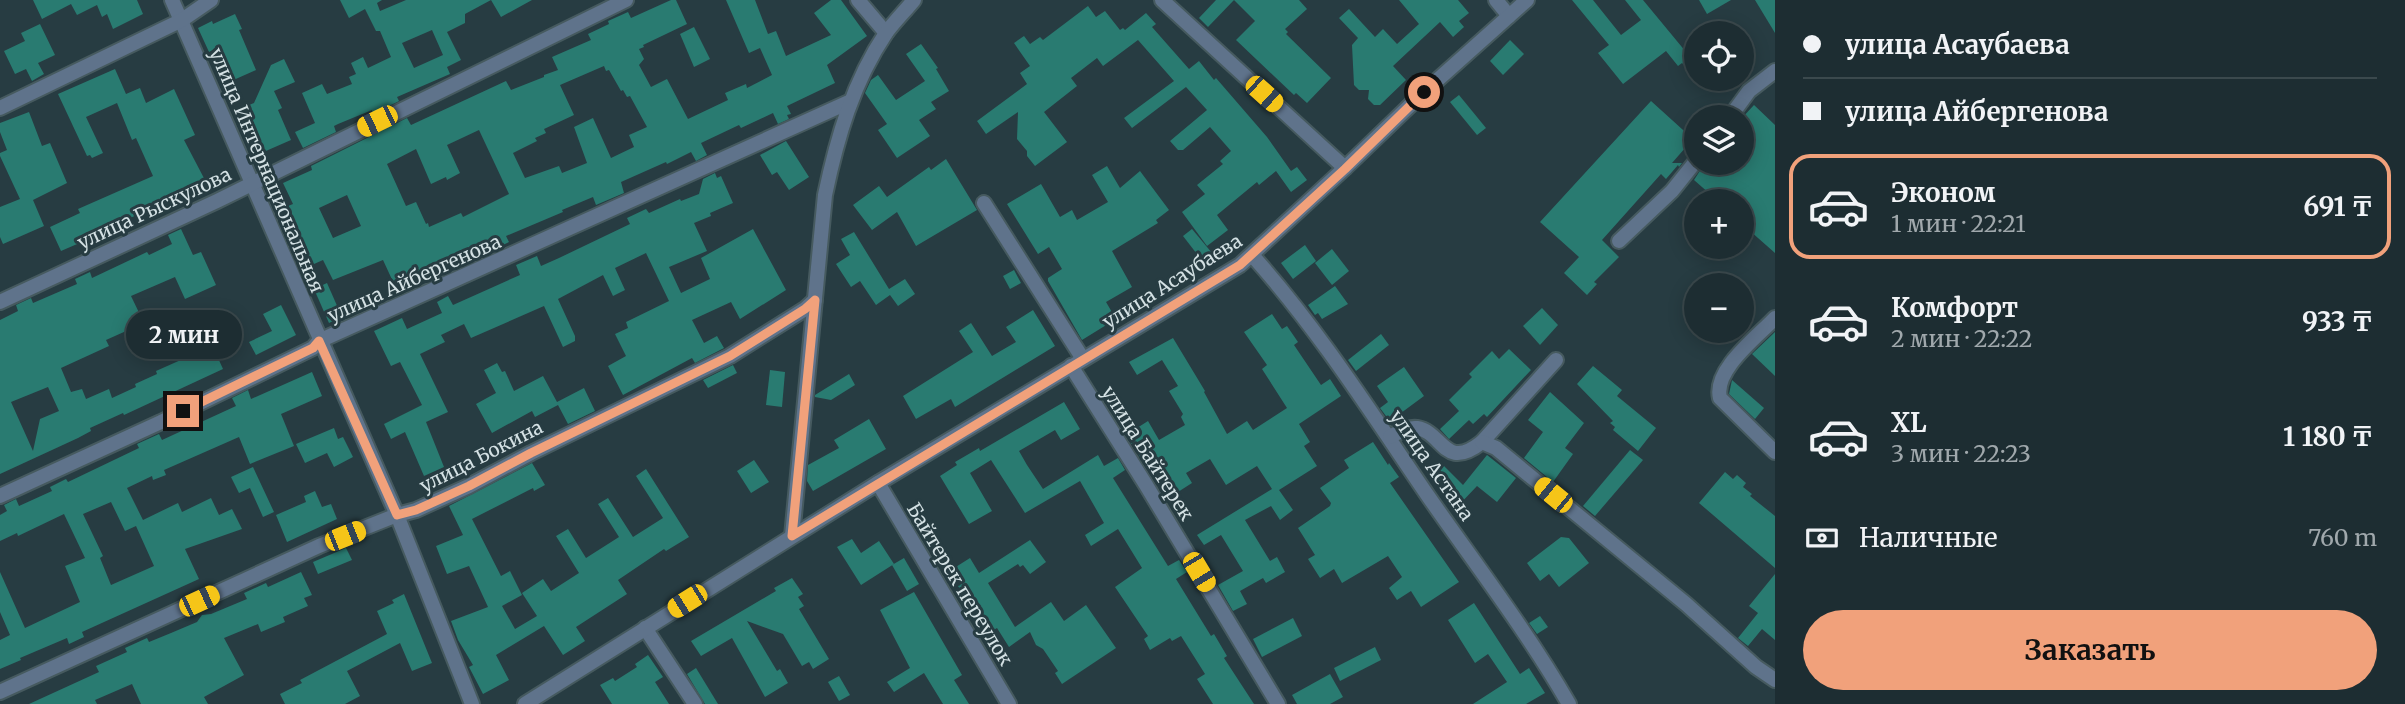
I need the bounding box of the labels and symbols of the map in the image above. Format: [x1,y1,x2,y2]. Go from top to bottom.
street label: улица Интернациональная [204,44,330,296]
car [1242,72,1287,116]
route start [1408,76,1440,108]
car [354,102,401,140]
street label: улица Рыскулова [73,162,235,254]
street label: улица Асаубаева [1098,228,1246,334]
street label: улица Айбергенова [323,229,505,327]
callout: 2 мин [125,310,241,358]
street label: улица Байтерек [1097,381,1199,525]
route end [167,395,199,427]
street label: улица Астана [1385,405,1479,525]
street label: улица Бокина [415,415,547,497]
car [1531,474,1576,516]
street label: Байтерек переулок [902,498,1018,670]
car [322,518,369,554]
car [1180,549,1219,595]
car [664,581,711,621]
car [176,583,223,619]

